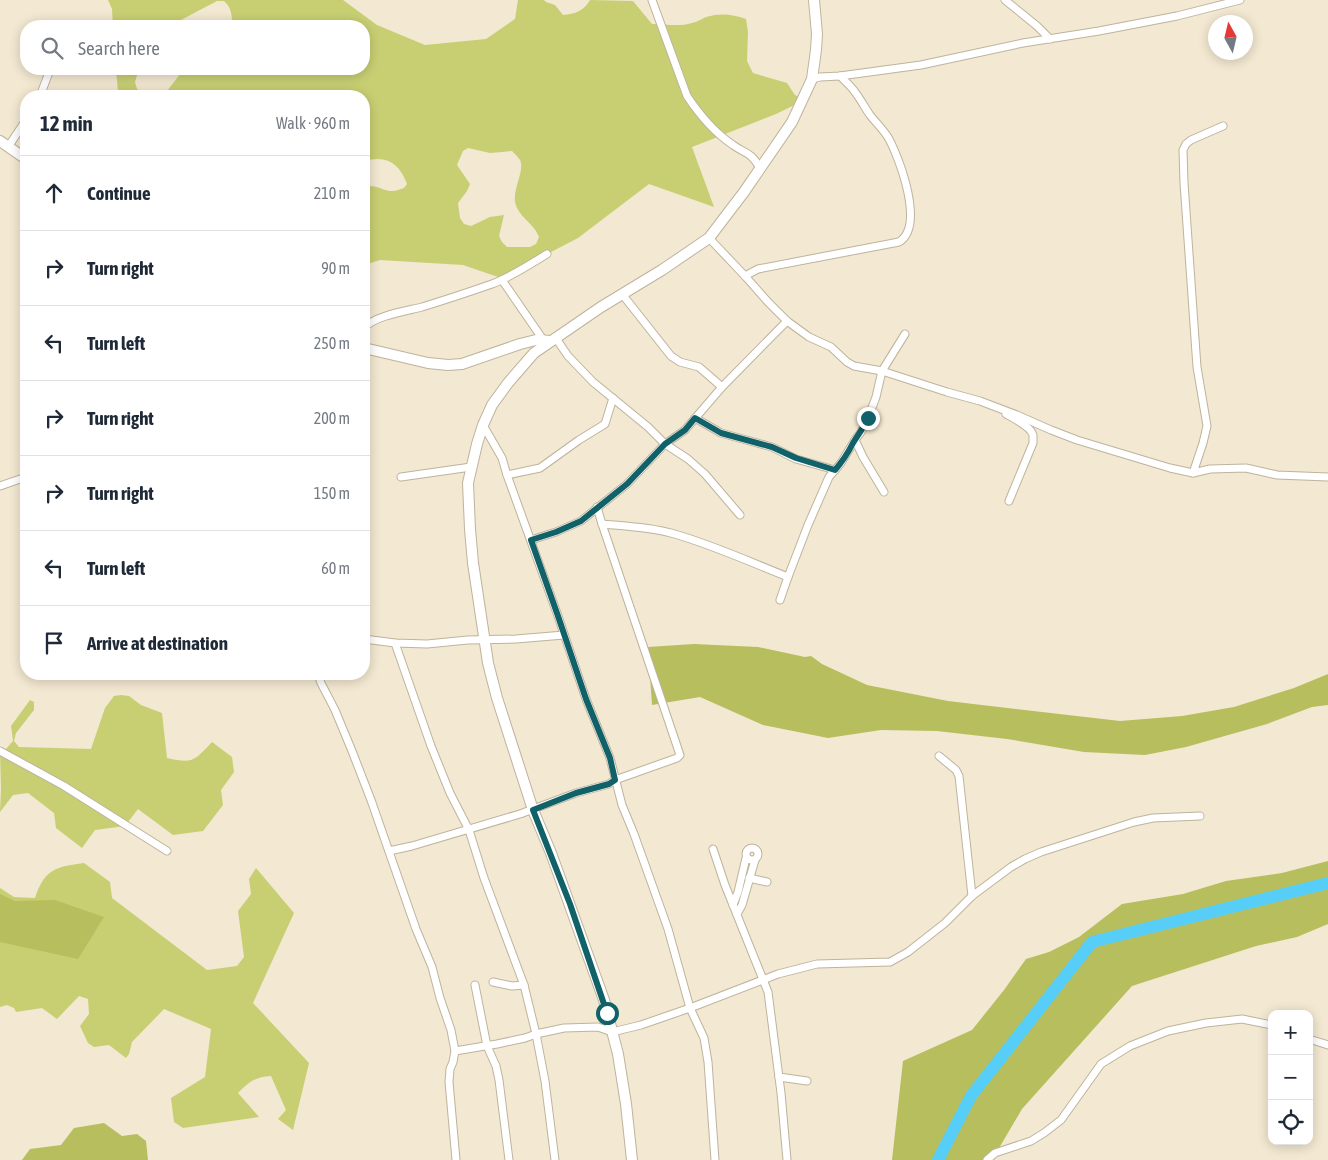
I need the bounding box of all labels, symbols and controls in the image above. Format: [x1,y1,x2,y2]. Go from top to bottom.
north arrow [1208,15,1253,60]
search box [20,20,370,75]
icon: search [38,34,66,62]
text: Search here [78,37,160,59]
text: 12 min [40,111,93,135]
text: Walk · 960 m [276,114,350,132]
icon: ahead [40,179,68,207]
text: Continue [87,182,151,204]
text: 210 m [314,184,350,202]
icon: right [40,254,68,282]
text: Turn right [87,257,154,279]
text: 90 m [321,259,350,277]
icon: left [40,329,68,357]
text: Turn left [87,332,145,354]
text: 250 m [314,334,350,352]
icon: right [40,404,68,432]
text: Turn right [87,407,154,429]
route end [857,407,880,430]
text: 200 m [314,409,350,427]
icon: right [40,479,68,507]
text: Turn right [87,482,154,504]
text: 150 m [314,484,350,502]
icon: left [40,554,68,582]
text: Turn left [87,557,145,579]
text: 60 m [321,559,350,577]
icon: arrive [40,629,68,657]
text: Arrive at destination [87,632,228,654]
route start [596,1002,619,1025]
map controls [1268,1010,1313,1145]
button: + [1268,1010,1313,1055]
button: − [1268,1055,1313,1100]
button: locate [1268,1100,1313,1145]

